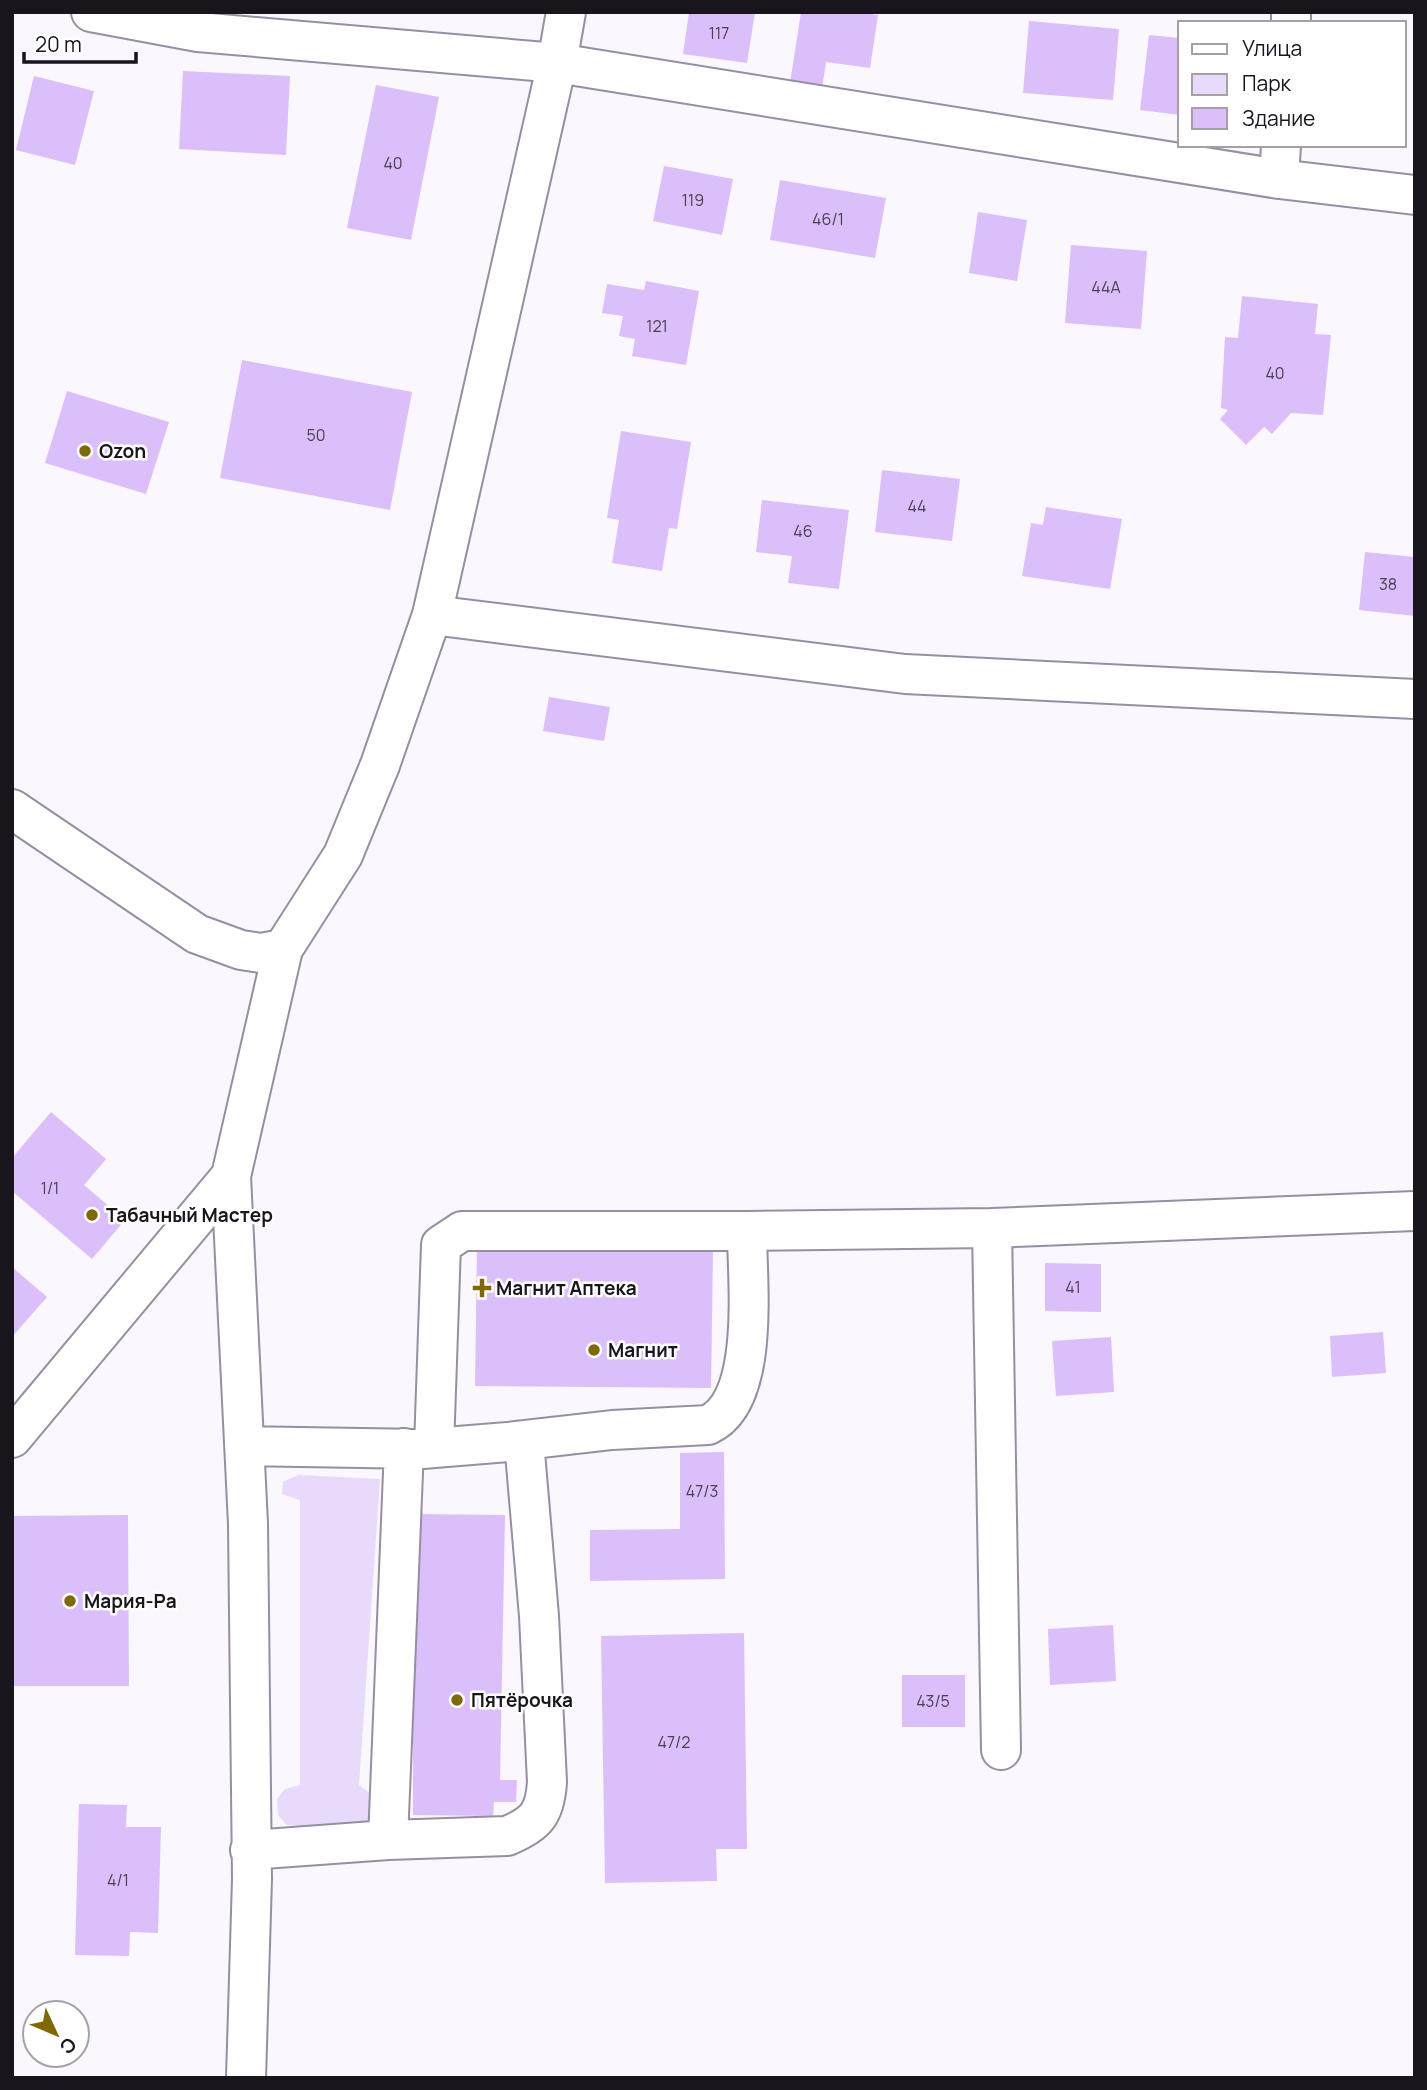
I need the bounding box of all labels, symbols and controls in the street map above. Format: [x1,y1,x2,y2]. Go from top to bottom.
scale bar [24,21,136,65]
legend [1178,21,1406,147]
house number: 117 [709,22,729,44]
text: 20 m [35,30,82,58]
text: Улица [1242,34,1302,62]
text: Парк [1242,69,1292,97]
text: Здание [1242,104,1315,132]
house number: 40 [383,152,403,174]
house number: 119 [682,189,704,211]
house number: 46/1 [812,208,844,230]
house number: 44А [1091,276,1121,298]
house number: 121 [646,315,668,337]
house number: 40 [1265,362,1285,384]
house number: 50 [307,424,326,446]
place label: Ozon [99,438,146,464]
marker: Ozon [77,443,93,459]
house number: 44 [907,495,927,517]
house number: 46 [793,520,813,542]
house number: 38 [1379,573,1397,595]
house number: 1/1 [41,1177,59,1199]
place label: Табачный Мастер [106,1202,273,1228]
marker: Табачный Мастер [84,1207,100,1223]
place label: Магнит Аптека [496,1275,637,1301]
house number: 41 [1065,1276,1081,1298]
marker: Магнит Аптека [474,1280,490,1296]
place label: Магнит [608,1337,678,1363]
marker: Магнит [586,1342,602,1358]
house number: 47/3 [686,1480,718,1502]
place label: Мария-Ра [84,1588,177,1614]
marker: Мария-Ра [62,1593,78,1609]
place label: Пятёрочка [471,1687,573,1713]
house number: 43/5 [916,1690,950,1712]
marker: Пятёрочка [449,1692,465,1708]
house number: 47/2 [658,1731,690,1753]
house number: 4/1 [107,1869,129,1891]
north arrow [21,1999,91,2069]
text: С [54,2032,82,2060]

